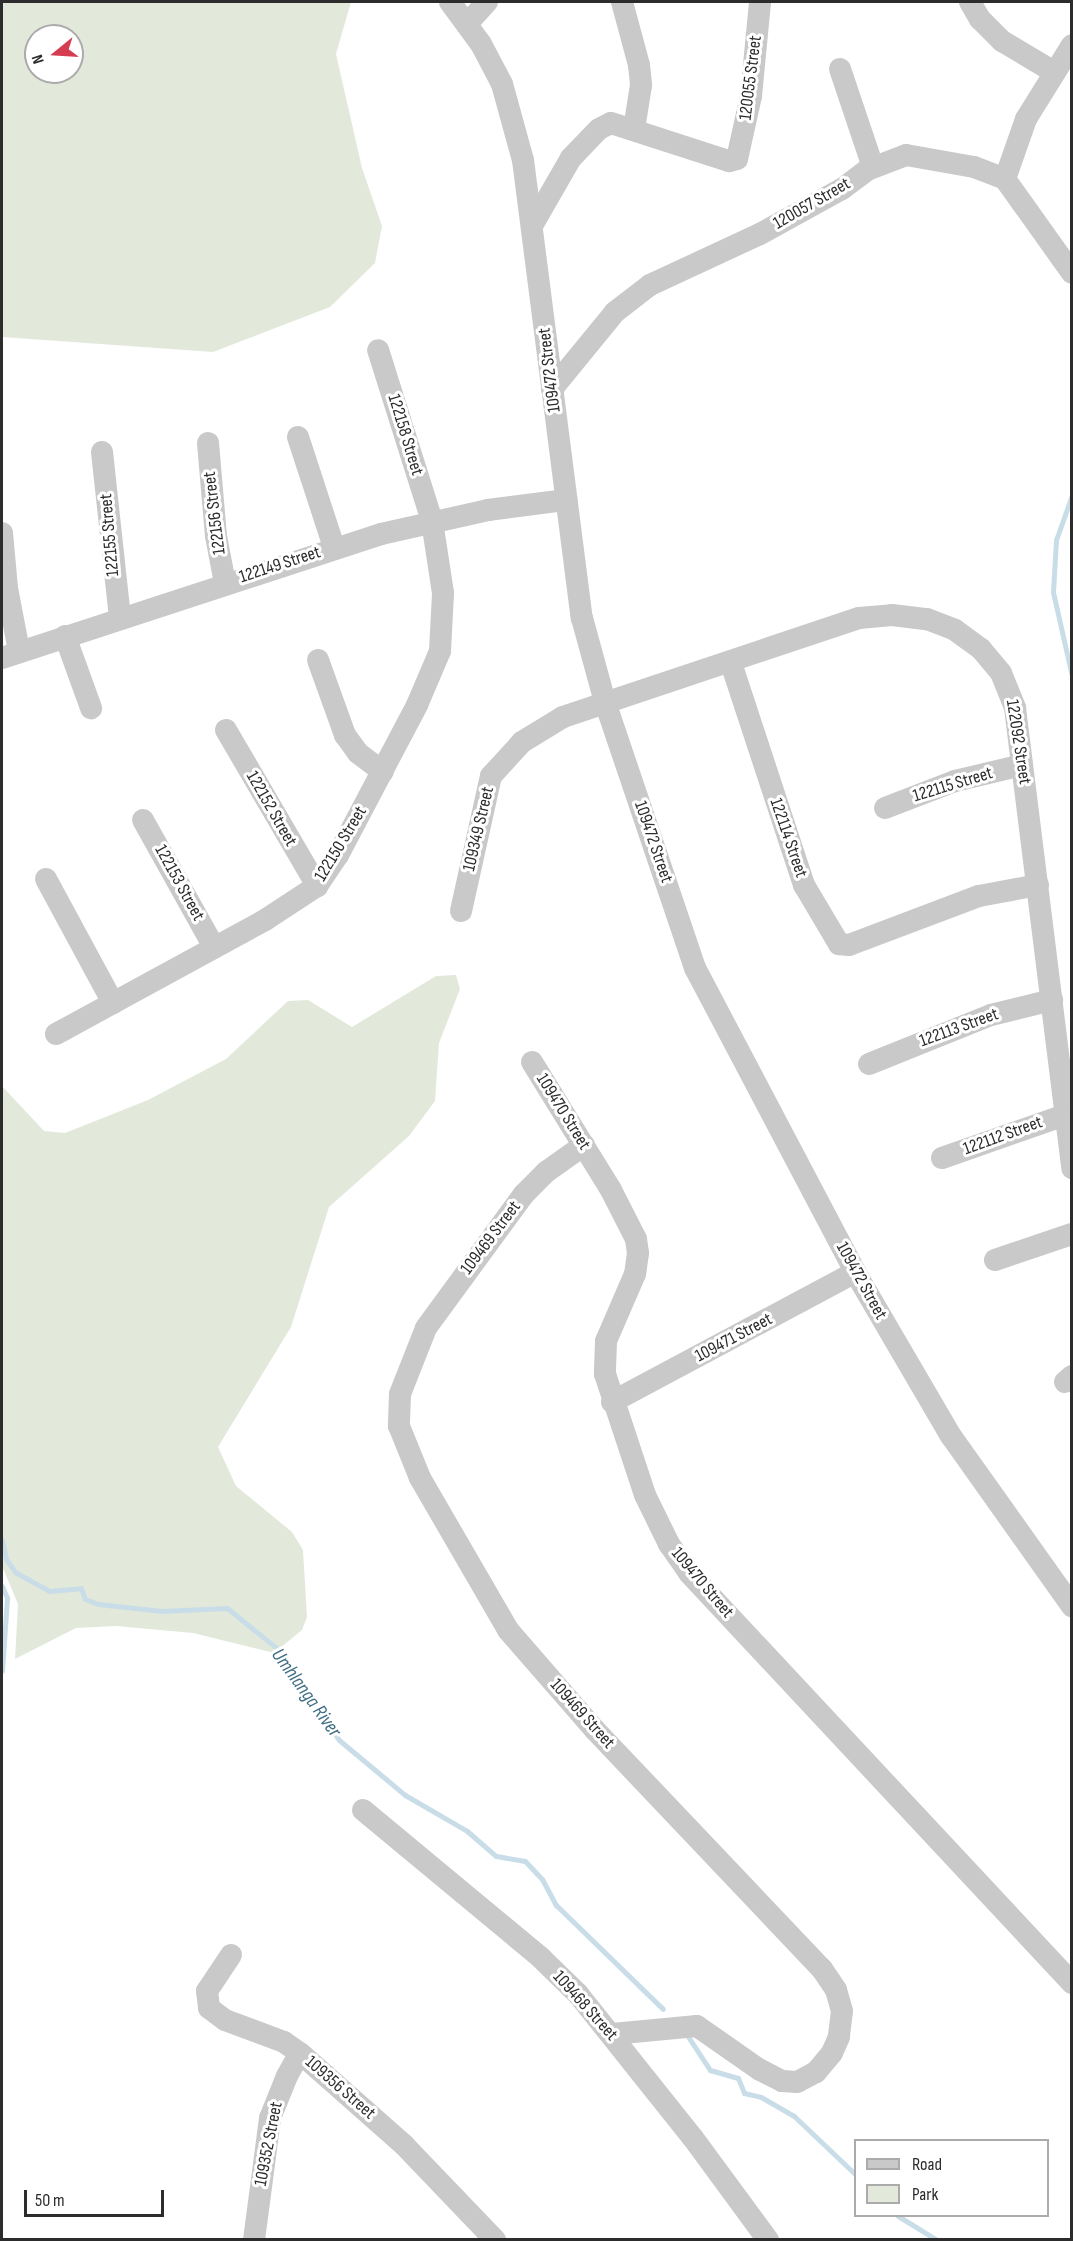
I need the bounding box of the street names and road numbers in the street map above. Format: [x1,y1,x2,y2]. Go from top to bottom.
street label: 120055 Street [735,34,767,122]
street label: 120057 Street [770,173,854,235]
street label: 109472 Street [534,326,566,414]
street label: 122158 Street [382,392,428,478]
street label: 122156 Street [199,470,231,556]
street label: 122155 Street [96,493,124,577]
street label: 122149 Street [237,542,323,588]
street label: 122092 Street [1001,698,1035,786]
street label: 122115 Street [911,763,995,807]
street label: 122152 Street [241,768,301,850]
street label: 109349 Street [459,785,499,873]
street label: 122114 Street [764,796,812,880]
street label: 109472 Street [629,798,677,886]
street label: 122150 Street [310,803,372,885]
street label: 122153 Street [149,841,209,925]
street label: 122113 Street [917,1004,1001,1052]
street label: 109470 Street [531,1070,595,1154]
street label: 122112 Street [961,1112,1045,1160]
street label: 109469 Street [456,1197,526,1279]
street label: 109472 Street [831,1239,891,1323]
street label: 109471 Street [692,1309,776,1367]
street label: 109470 Street [666,1543,738,1623]
street label: 109469 Street [545,1675,619,1753]
street label: 109468 Street [548,1967,622,2045]
street label: 109356 Street [301,2052,379,2124]
street label: 109352 Street [250,2100,288,2188]

